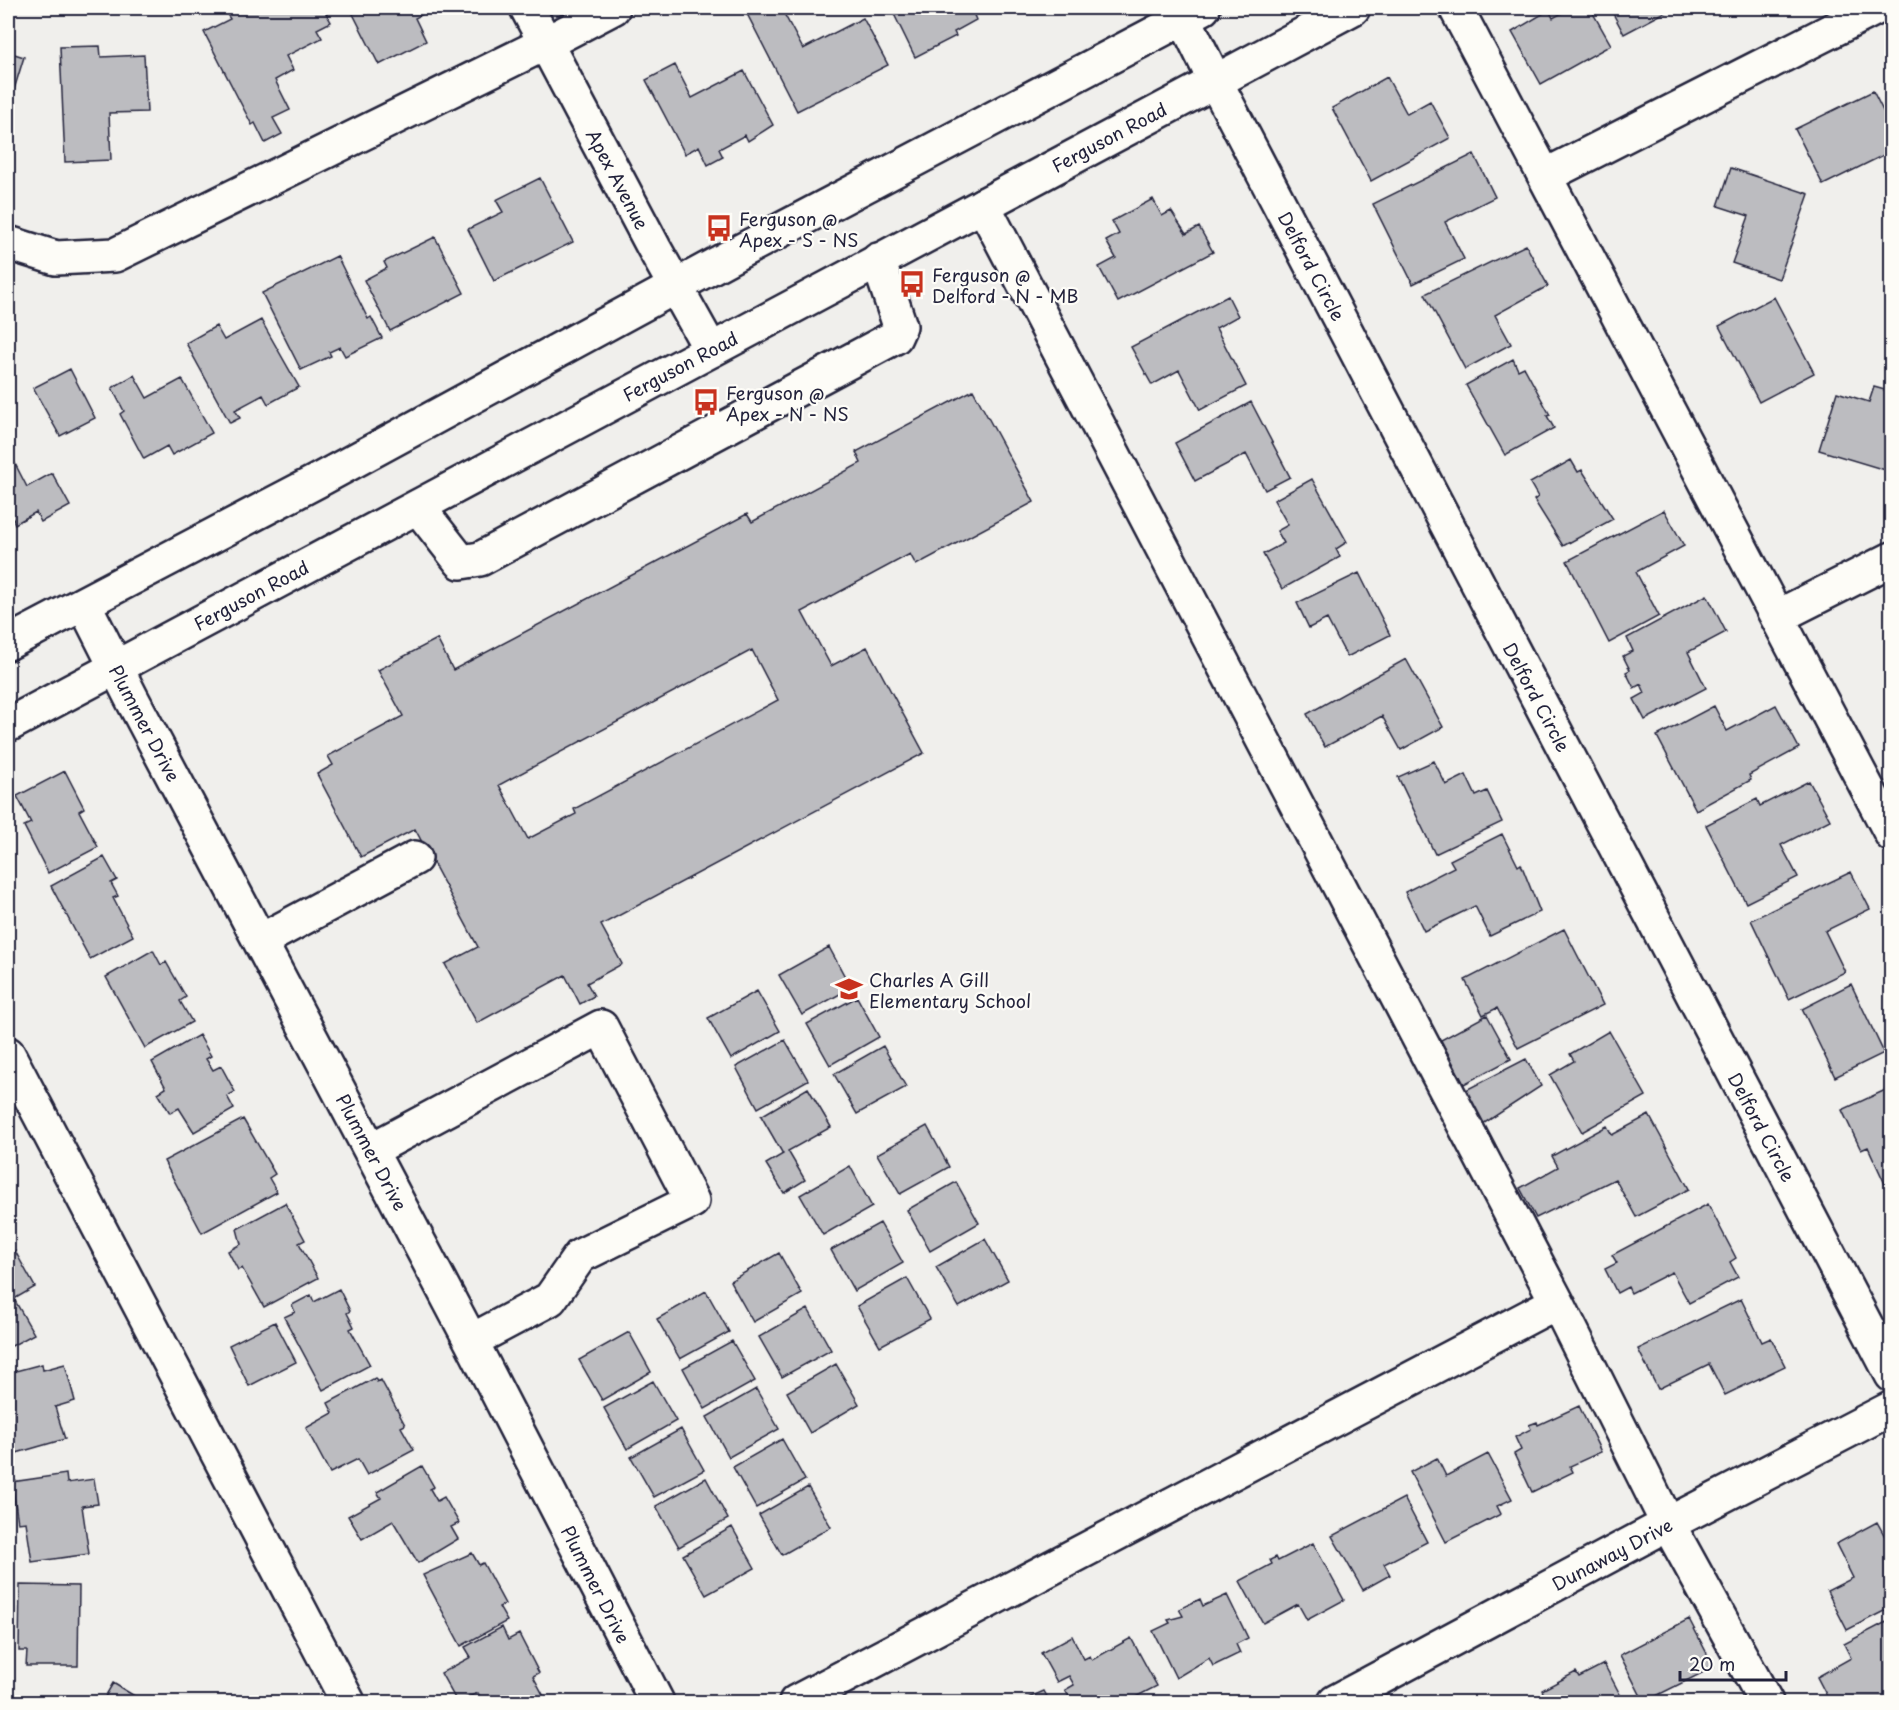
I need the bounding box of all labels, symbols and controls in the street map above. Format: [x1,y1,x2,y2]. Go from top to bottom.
street label: Ferguson Road [1047,95,1171,179]
street label: Apex Avenue [580,124,656,234]
place label: Ferguson @ Apex - S - NS [739,205,859,253]
street label: Delford Circle [1272,207,1352,325]
bus stop icon: Ferguson @ Apex - S - NS [704,213,734,243]
place label: Ferguson @ Delford - N - MB [932,261,1078,309]
bus stop icon: Ferguson @ Delford - N - MB [897,269,927,299]
street label: Ferguson Road [618,324,742,408]
place label: Ferguson @ Apex - N - NS [726,379,849,427]
bus stop icon: Ferguson @ Apex - N - NS [691,387,721,417]
street label: Ferguson Road [189,553,313,637]
street label: Delford Circle [1497,638,1577,756]
street label: Plummer Drive [103,660,187,786]
place label: Charles A Gill Elementary School [869,966,1031,1014]
school or university icon: Charles A Gill Elementary School [834,974,864,1004]
street label: Delford Circle [1722,1068,1802,1186]
street label: Plummer Drive [330,1089,414,1215]
street label: Dunaway Drive [1547,1511,1677,1597]
street label: Plummer Drive [555,1520,637,1648]
scale bar [1680,1644,1786,1682]
text: 20 m [1689,1650,1735,1677]

